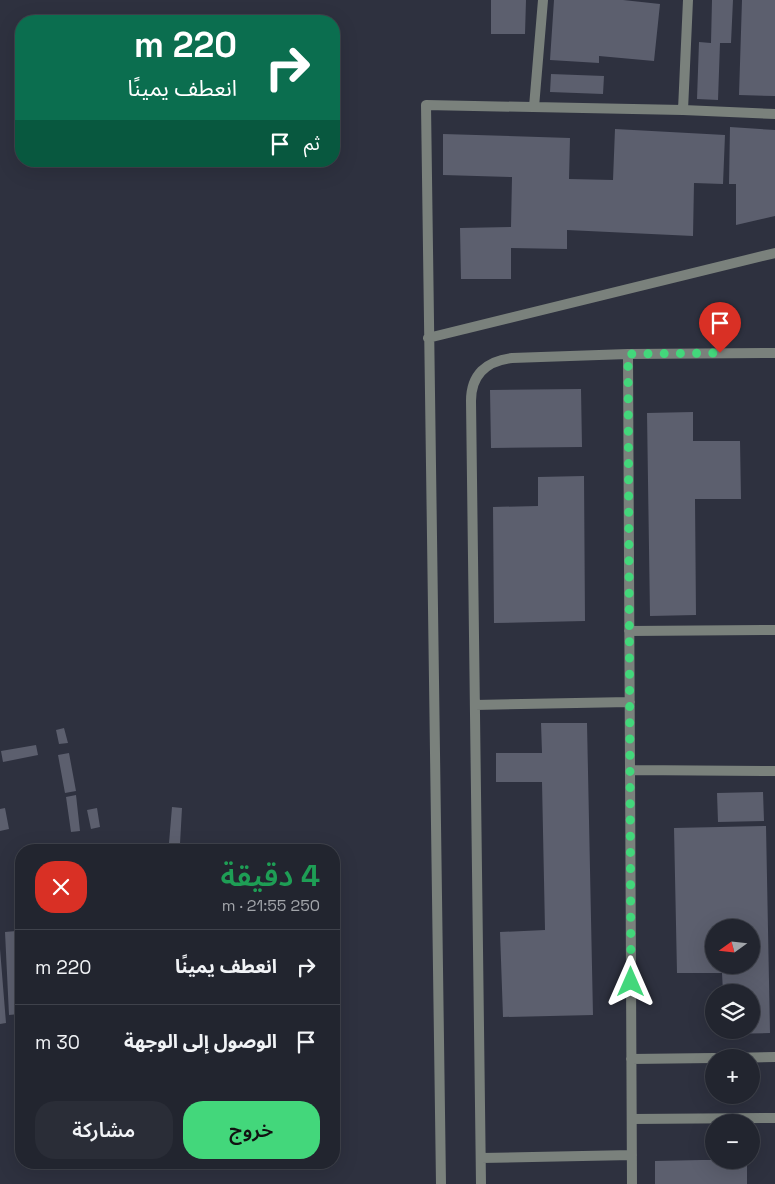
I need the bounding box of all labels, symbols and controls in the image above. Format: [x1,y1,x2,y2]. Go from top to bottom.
text: 220 m [134,23,237,67]
icon: right [255,35,320,100]
text: انعطف يمينًا [128,74,237,102]
icon: arrive [266,130,294,158]
text: ثم [304,131,320,156]
pin [699,302,741,353]
icon: arrive [706,309,734,337]
text: 4 دقيقة [221,856,320,895]
button: close [35,861,87,913]
text: 250 m · 21:55 [222,895,320,916]
north arrow [705,919,760,974]
map controls [705,919,760,1169]
icon: right [292,953,320,981]
text: انعطف يمينًا [175,954,277,979]
text: 220 m [35,955,91,980]
position arrow [604,955,656,1007]
button: layers [705,984,760,1039]
icon: arrive [292,1028,320,1056]
text: الوصول إلى الوجهة [124,1029,277,1054]
text: 30 m [35,1030,80,1055]
button: + [705,1049,760,1104]
button: مشاركة [35,1101,173,1159]
button: خروج [183,1101,320,1159]
button: − [705,1114,760,1169]

